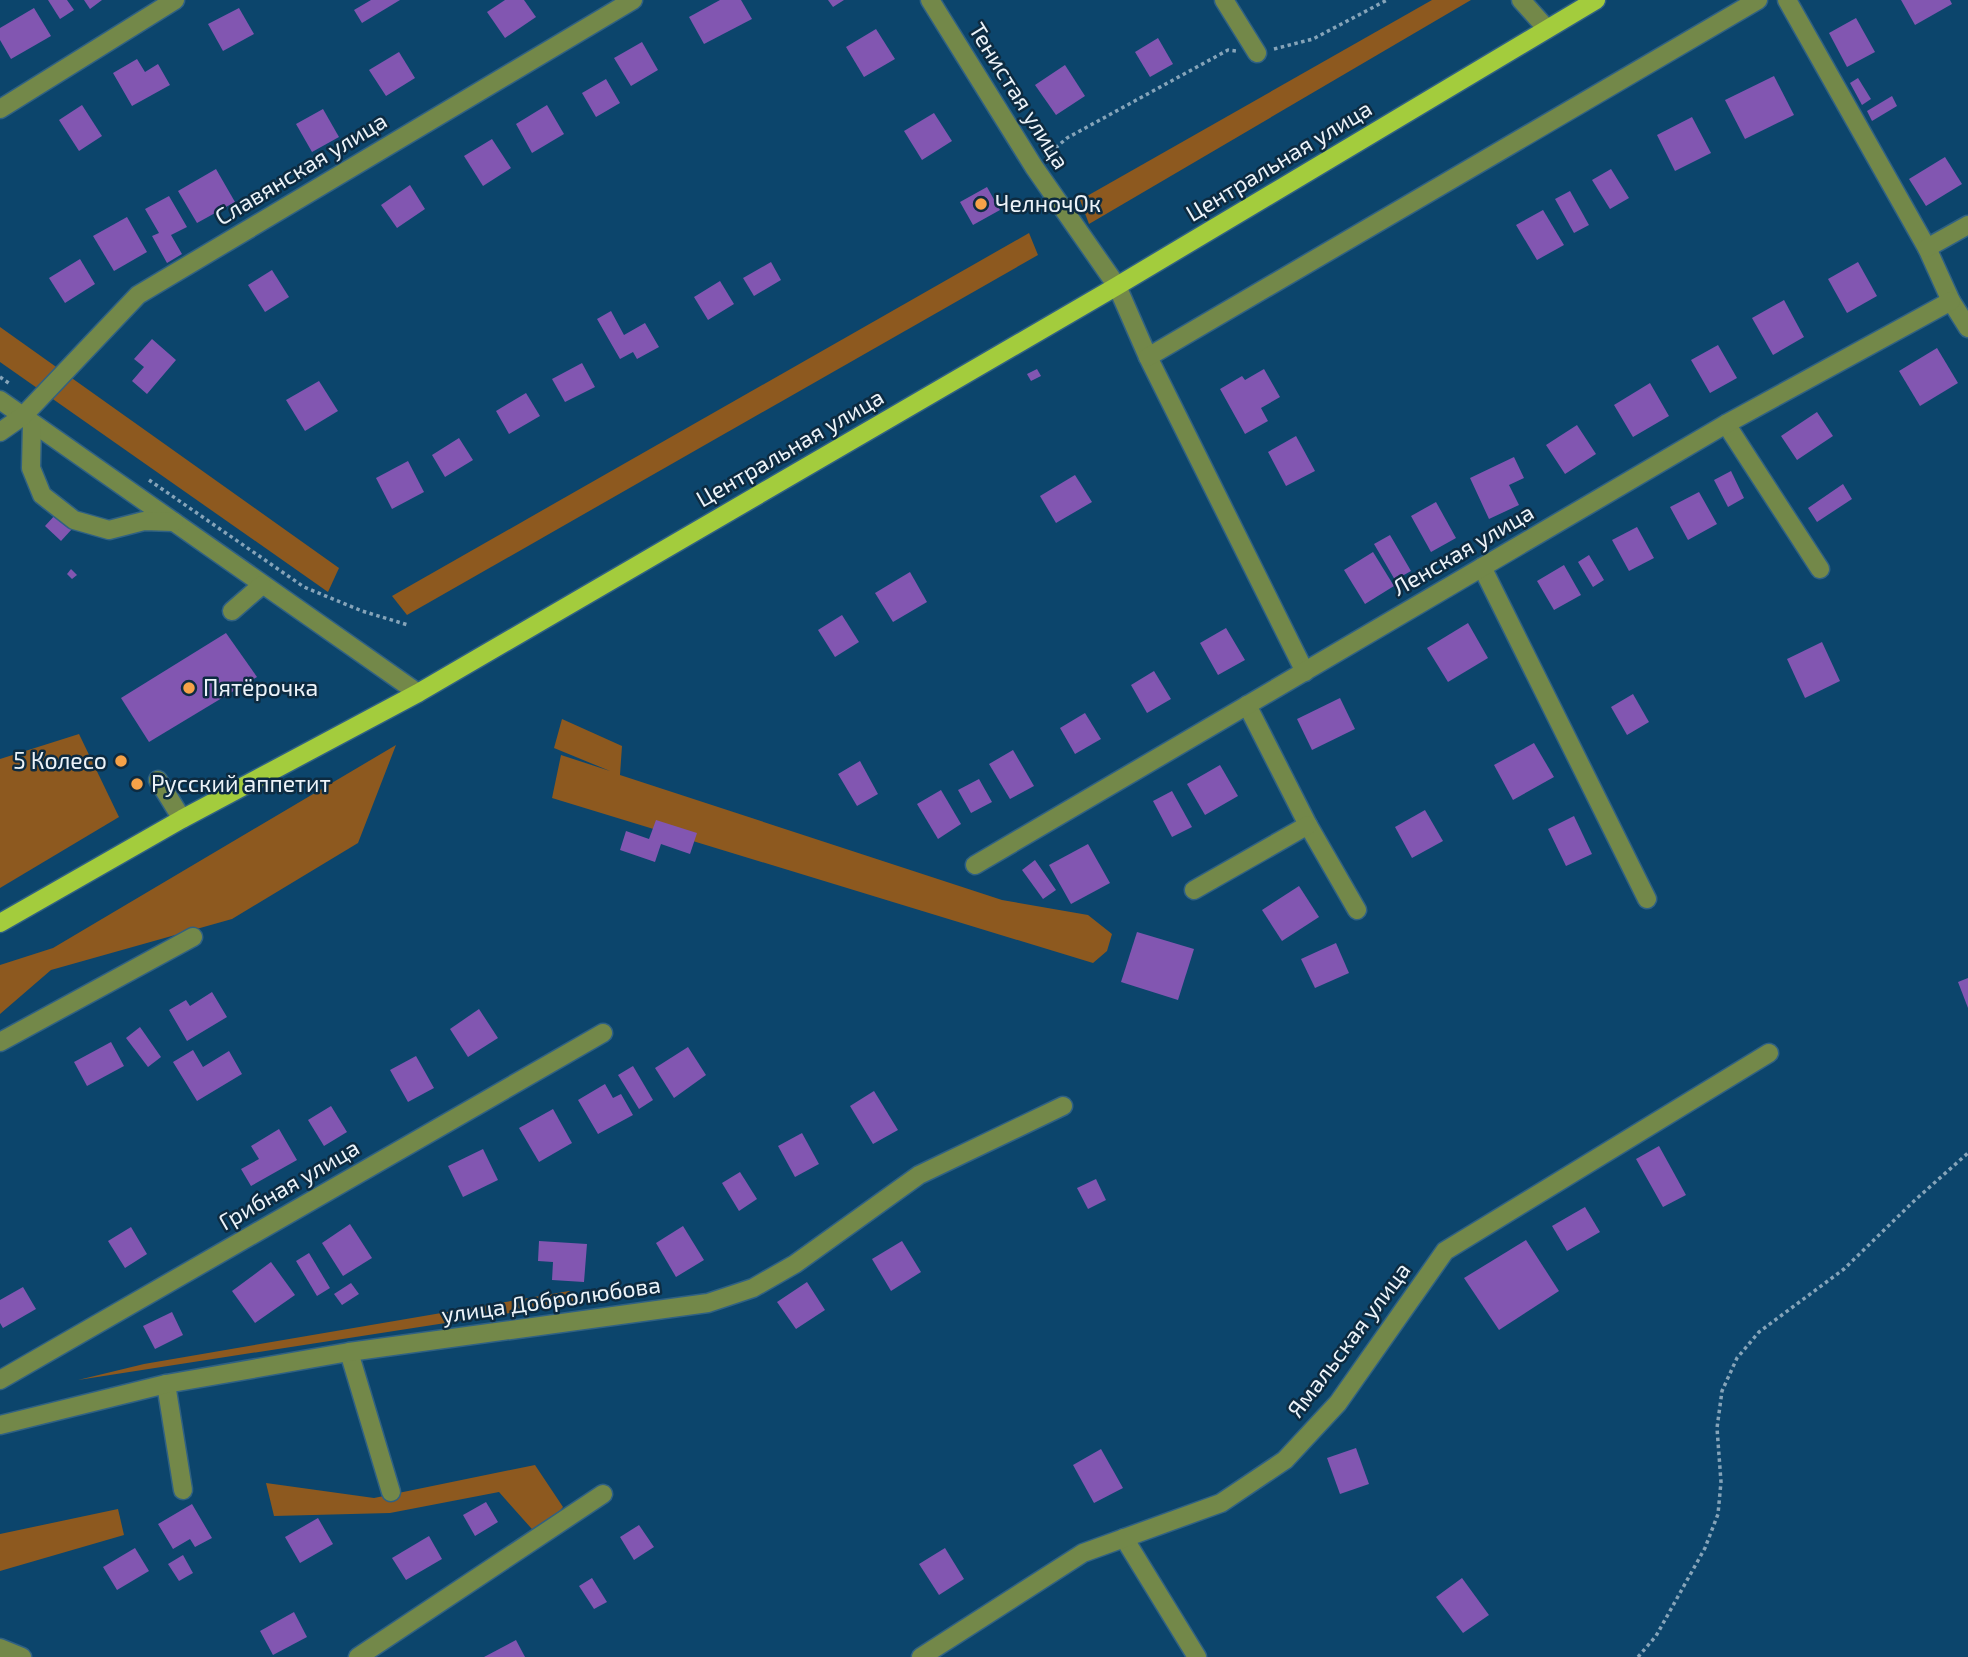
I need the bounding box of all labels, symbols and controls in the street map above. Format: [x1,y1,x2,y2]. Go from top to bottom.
street label: Тенистая улица [963,17,1076,174]
street label: Центральная улица [1180,94,1377,228]
street label: Славянская улица [209,106,392,231]
place label: ЧелночОк [995,189,1101,217]
marker: ЧелночОк [973,196,989,212]
street label: Центральная улица [691,382,889,513]
street label: Ленская улица [1387,497,1539,602]
place label: Пятёрочка [203,673,318,701]
marker: Пятёрочка [181,680,197,696]
place label: 5 Колесо [13,746,107,774]
marker: 5 Колесо [113,753,129,769]
place label: Русский аппетит [151,769,331,798]
marker: Русский аппетит [129,776,145,792]
street label: Грибная улица [213,1133,364,1237]
street label: Ямальская улица [1281,1256,1416,1423]
street label: улица Добролюбова [439,1270,662,1329]

